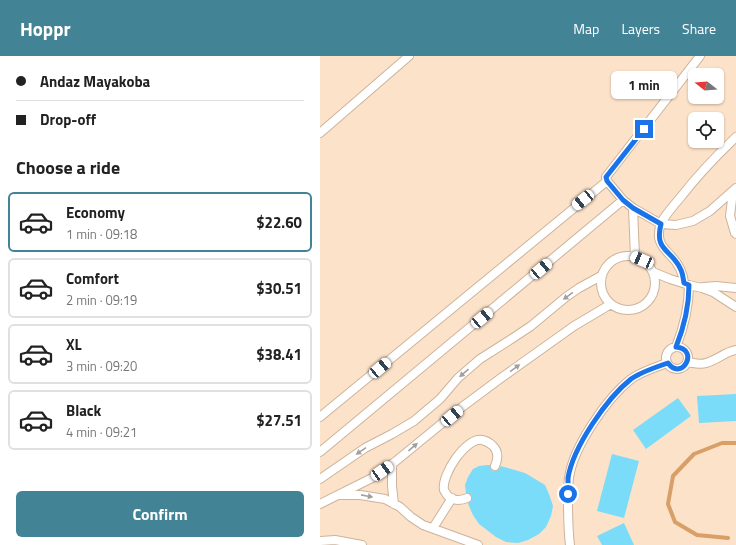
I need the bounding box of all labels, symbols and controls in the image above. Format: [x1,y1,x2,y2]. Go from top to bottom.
text: Hoppr [20,14,71,43]
text: Map [573,18,599,39]
text: Layers [621,18,660,39]
text: Share [682,18,716,39]
north arrow [688,68,724,104]
map controls [688,68,724,148]
text: Andaz Mayakoba [40,70,150,93]
callout: 1 min [611,71,677,99]
text: 1 min [628,75,660,95]
text: Drop-off [40,108,96,131]
button: locate [688,112,724,148]
route end [635,120,653,138]
text: Choose a ride [16,154,120,181]
car [570,188,596,212]
text: Economy [66,201,125,224]
icon: car [18,204,54,240]
text: $22.60 [256,211,302,234]
text: 1 min · 09:18 [66,224,137,244]
car [629,250,655,270]
car [528,257,554,281]
text: Comfort [66,267,119,290]
icon: car [18,270,54,306]
text: $30.51 [256,277,302,300]
text: 2 min · 09:19 [66,290,137,310]
one-way arrow [563,292,573,300]
car [469,306,495,330]
text: XL [66,333,82,356]
icon: car [18,336,54,372]
text: $38.41 [256,343,302,366]
text: 3 min · 09:20 [66,356,137,376]
car [367,356,393,380]
one-way arrow [510,363,521,372]
one-way arrow [458,369,469,378]
text: Black [66,399,101,422]
icon: car [18,402,54,438]
car [439,404,465,428]
text: $27.51 [256,409,302,432]
text: 4 min · 09:21 [66,422,137,442]
one-way arrow [407,443,418,452]
one-way arrow [356,447,366,455]
car [369,459,395,483]
route start [559,485,577,503]
button: Confirm [16,491,304,537]
one-way arrow [361,493,373,499]

